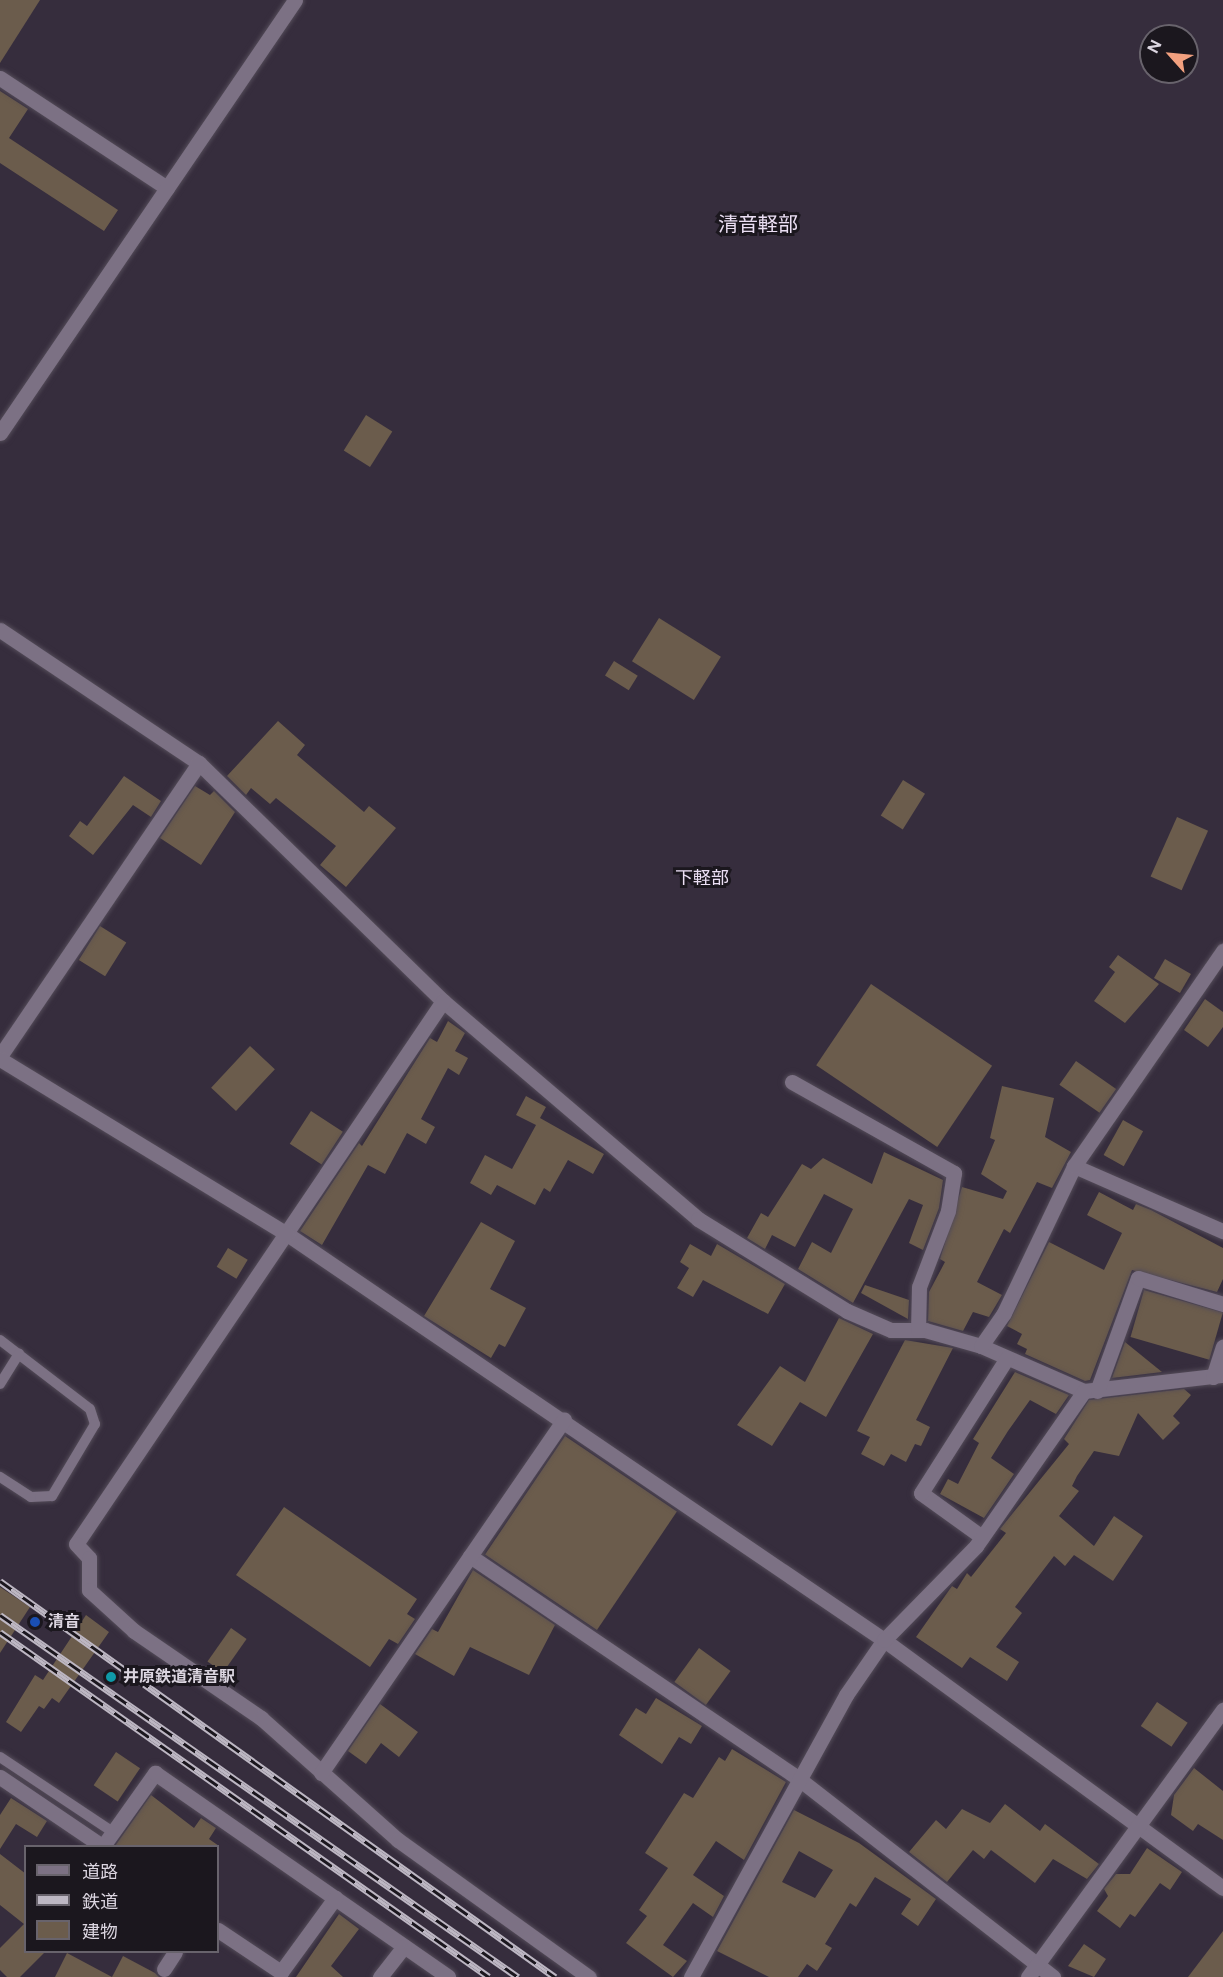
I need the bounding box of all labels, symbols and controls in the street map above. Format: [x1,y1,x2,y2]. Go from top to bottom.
north arrow [1139,24,1199,84]
text: N [1143,37,1166,56]
district label: 清音軽部 [718,212,798,236]
district label: 下軽部 [675,867,729,889]
place label: 清音 [48,1612,80,1632]
marker: 清音 [26,1613,44,1631]
place label: 井原鉄道清音駅 [123,1667,235,1687]
marker: 井原鉄道清音駅 [104,1670,118,1684]
legend [24,1845,219,1953]
text: 道路 [82,1861,118,1883]
text: 鉄道 [82,1891,118,1913]
text: 建物 [82,1921,118,1943]

